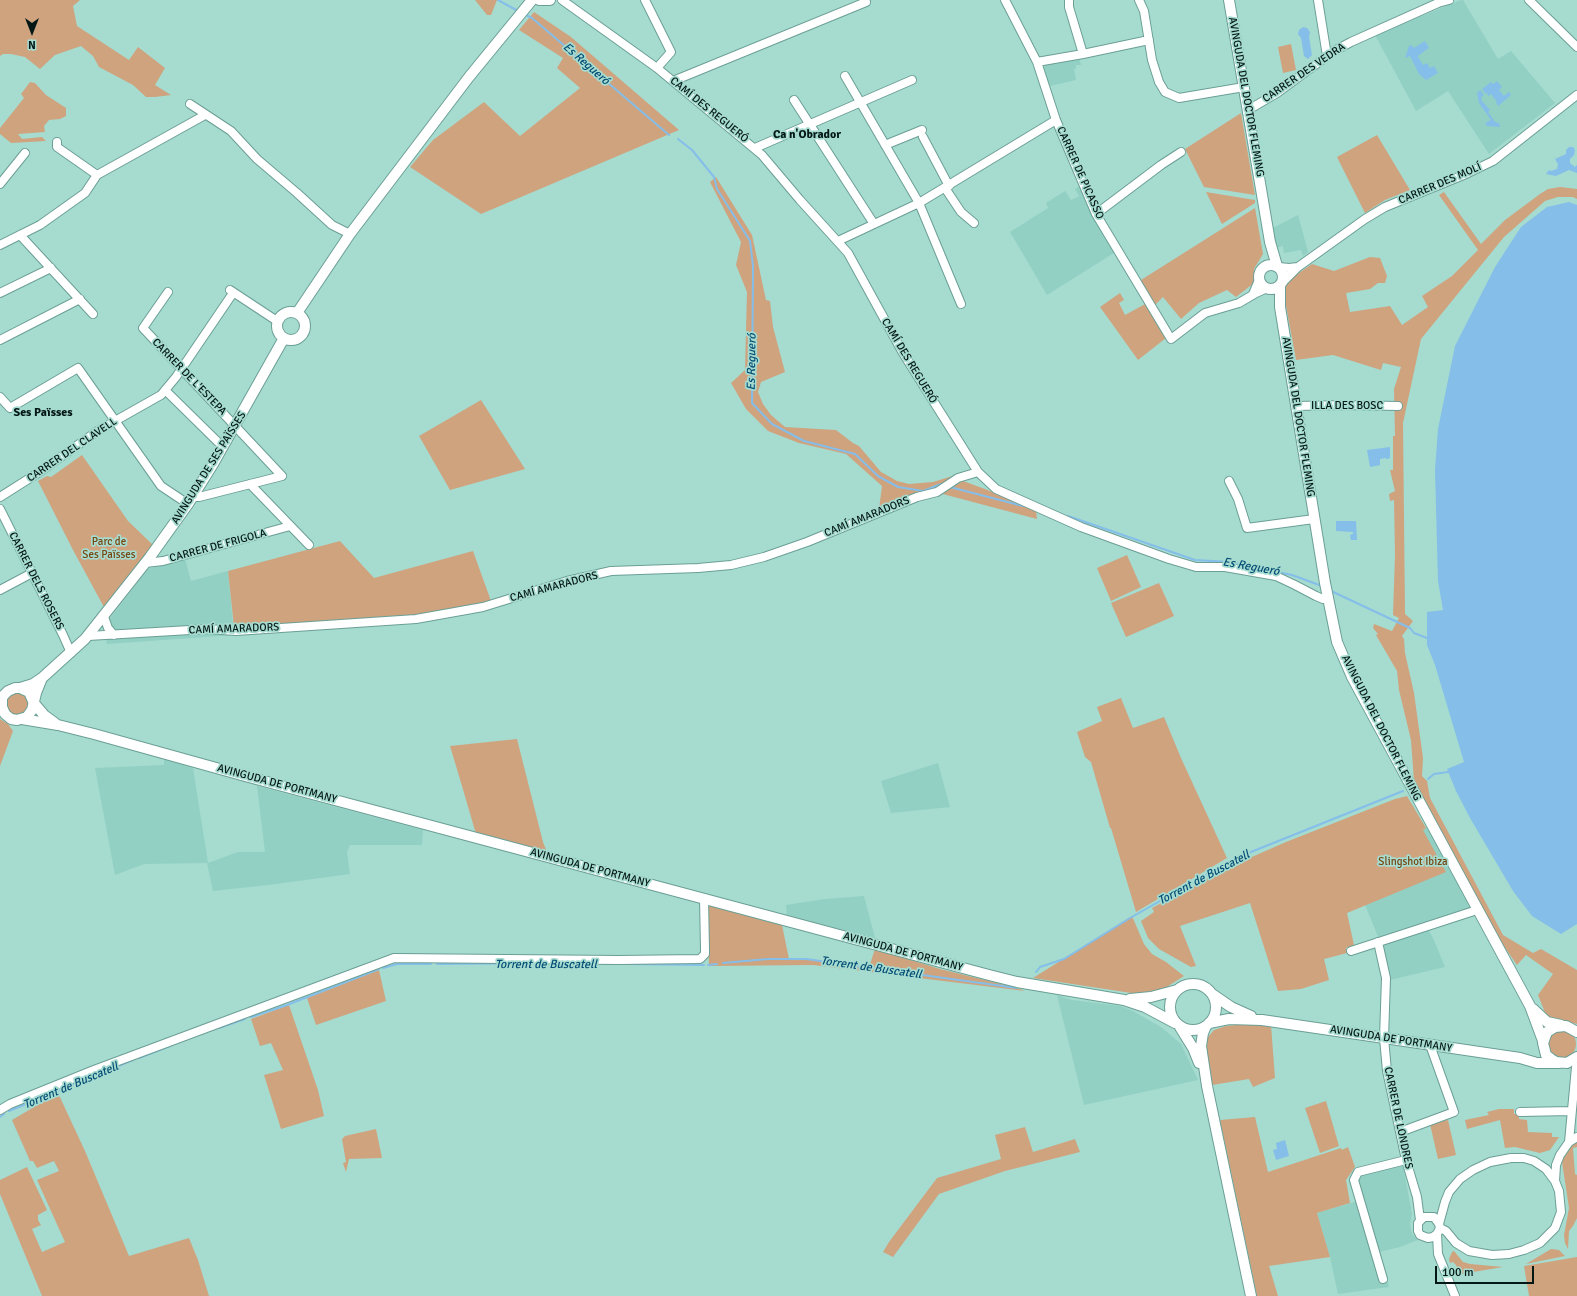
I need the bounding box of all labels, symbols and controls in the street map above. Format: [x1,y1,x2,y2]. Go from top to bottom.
north arrow [12,12,52,52]
street label: AVINGUDA DEL DOCTOR FLEMING [1225,16,1267,178]
text: N [28,38,36,51]
water label: Es Regueró [560,40,612,88]
street label: CARRER DES VEDRA [1260,40,1348,106]
street label: CAMÍ DES REGUERÓ [667,74,751,146]
street label: CARRER DE PICASSO [1054,125,1106,221]
district label: Ca n'Obrador [773,128,841,142]
street label: CARRER DES MOLÍ [1397,161,1483,207]
street label: CAMÍ DES REGUERÓ [878,316,940,406]
water label: Es Regueró [744,333,760,391]
street label: CARRER DE L'ESTEPA [149,336,229,418]
street label: AVINGUDA DEL DOCTOR FLEMING [1279,336,1317,498]
street label: ILLA DES BOSC [1311,399,1383,413]
district label: Ses Païsses [13,406,73,420]
street label: AVINGUDA DE SES PAÏSSES [169,409,249,527]
street label: CARRER DEL CLAVELL [25,415,119,485]
street label: CAMÍ AMARADORS [823,494,911,540]
street label: CARRER DE FRIGOLA [168,527,268,565]
street label: CARRER DELS ROSERS [6,530,66,632]
park label: Parc de Ses Païsses [82,535,136,561]
water label: Es Regueró [1222,555,1280,579]
street label: CAMÍ AMARADORS [509,569,599,605]
street label: CAMÍ AMARADORS [188,621,280,637]
street label: AVINGUDA DEL DOCTOR FLEMING [1338,653,1424,803]
street label: AVINGUDA DE PORTMANY [216,762,338,806]
street label: AVINGUDA DE PORTMANY [529,846,651,890]
water label: Torrent de Buscatell [1156,848,1252,908]
park label: Slingshot Ibiza [1378,855,1448,869]
street label: AVINGUDA DE PORTMANY [842,930,964,974]
water label: Torrent de Buscatell [820,954,922,982]
water label: Torrent de Buscatell [495,958,597,972]
street label: AVINGUDA DE PORTMANY [1329,1023,1453,1055]
water label: Torrent de Buscatell [21,1059,121,1113]
street label: CARRER DE LONDRES [1381,1066,1415,1170]
scale bar [1437,1258,1536,1284]
text: 100 m [1442,1265,1474,1280]

